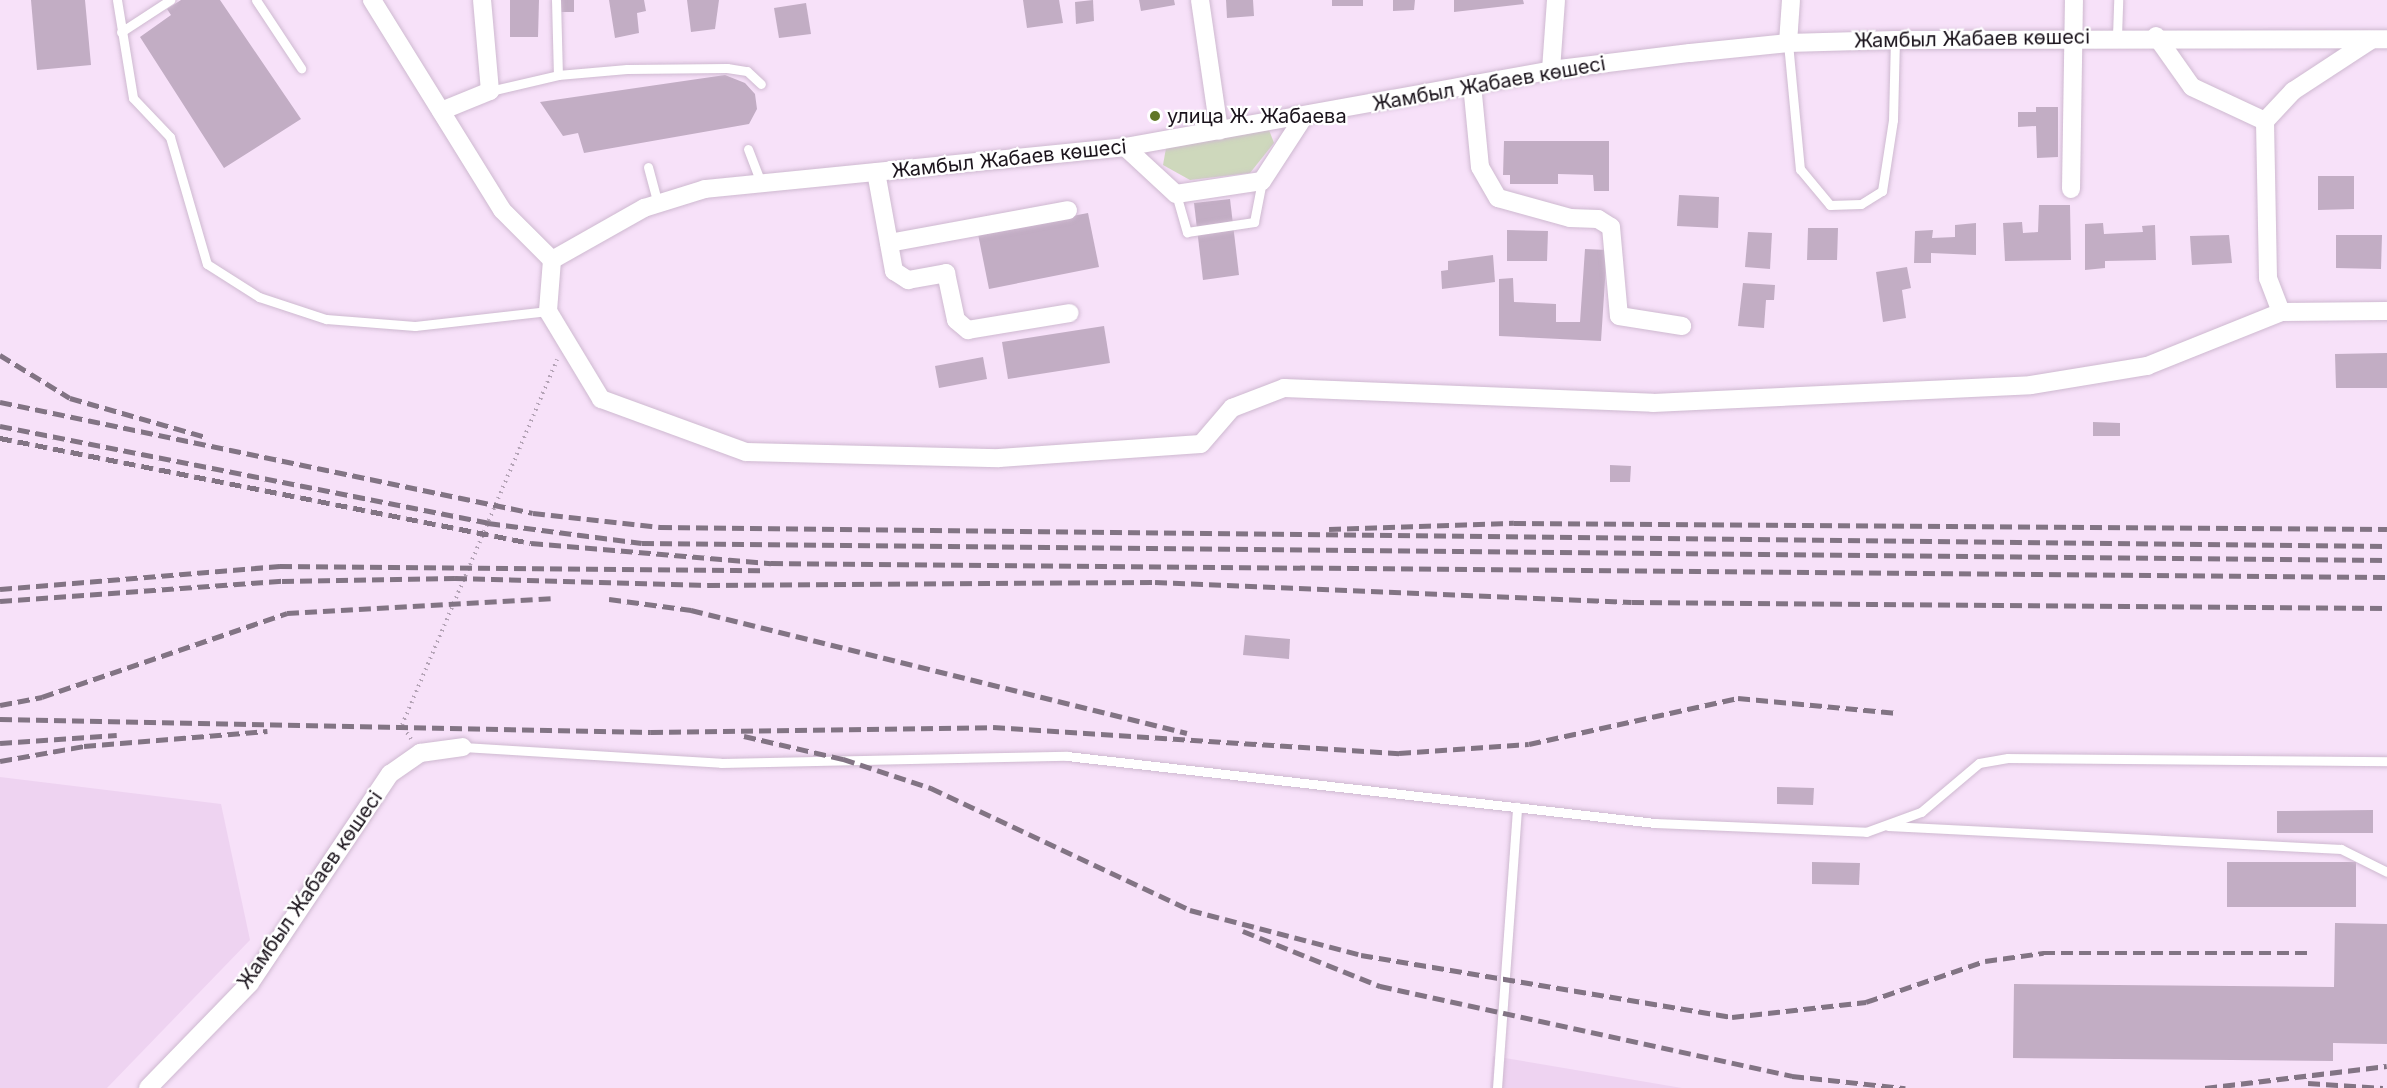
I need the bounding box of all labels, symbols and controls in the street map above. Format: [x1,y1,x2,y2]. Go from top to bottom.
street label: Жамбыл Жабаев көшесі [1854,25,2090,53]
street label: Жамбыл Жабаев көшесі [1371,52,1607,116]
place label: улица Ж. Жабаева [1167,104,1347,128]
marker: улица Ж. Жабаева [1148,109,1162,123]
street label: Жамбыл Жабаев көшесі [890,135,1128,183]
street label: Жамбыл Жабаев көшесі [232,786,388,994]

